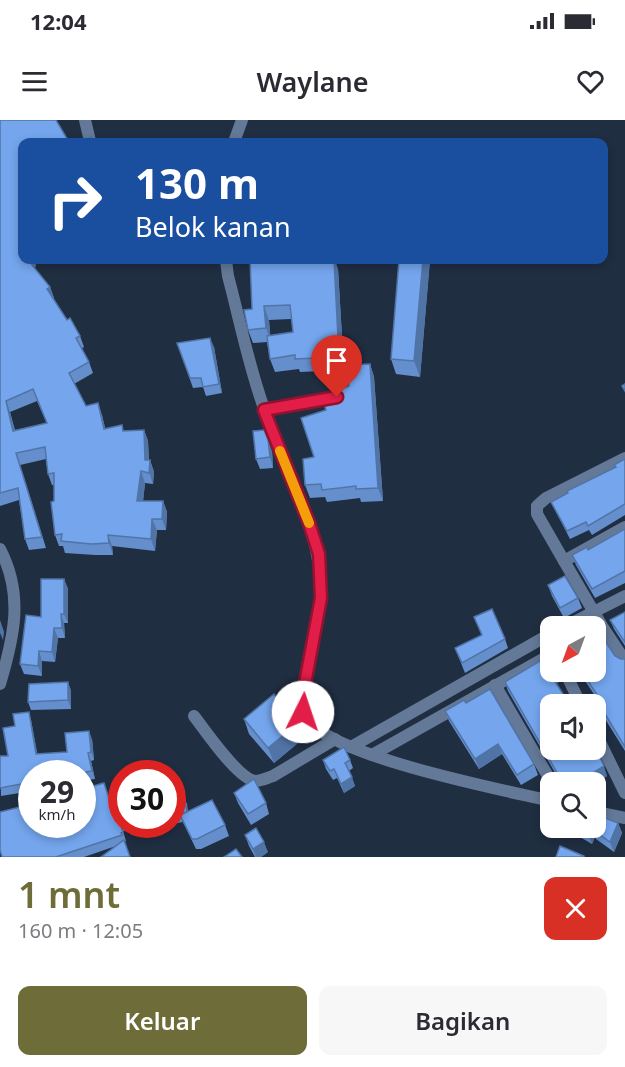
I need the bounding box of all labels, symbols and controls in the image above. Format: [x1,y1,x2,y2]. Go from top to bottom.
text: 12:04 [30,6,87,36]
text: Waylane [256,63,369,100]
icon: menu [18,65,51,98]
icon: heart [574,65,607,98]
text: 130 m [135,154,259,211]
icon: right [36,162,114,240]
text: Belok kanan [135,208,291,245]
pin [311,335,362,397]
icon: arrive [320,344,353,377]
north arrow [540,616,606,682]
map controls [540,616,606,838]
position arrow [271,680,335,744]
button: sound [540,694,606,760]
speed limit sign: 30 [108,760,186,838]
text: 29 [40,771,74,812]
button: search [540,772,606,838]
text: km/h [39,804,75,824]
text: 1 mnt [18,870,120,919]
button: close [544,877,607,940]
text: 160 m · 12:05 [18,917,143,944]
button: Keluar [18,986,307,1055]
button: Bagikan [319,986,607,1055]

